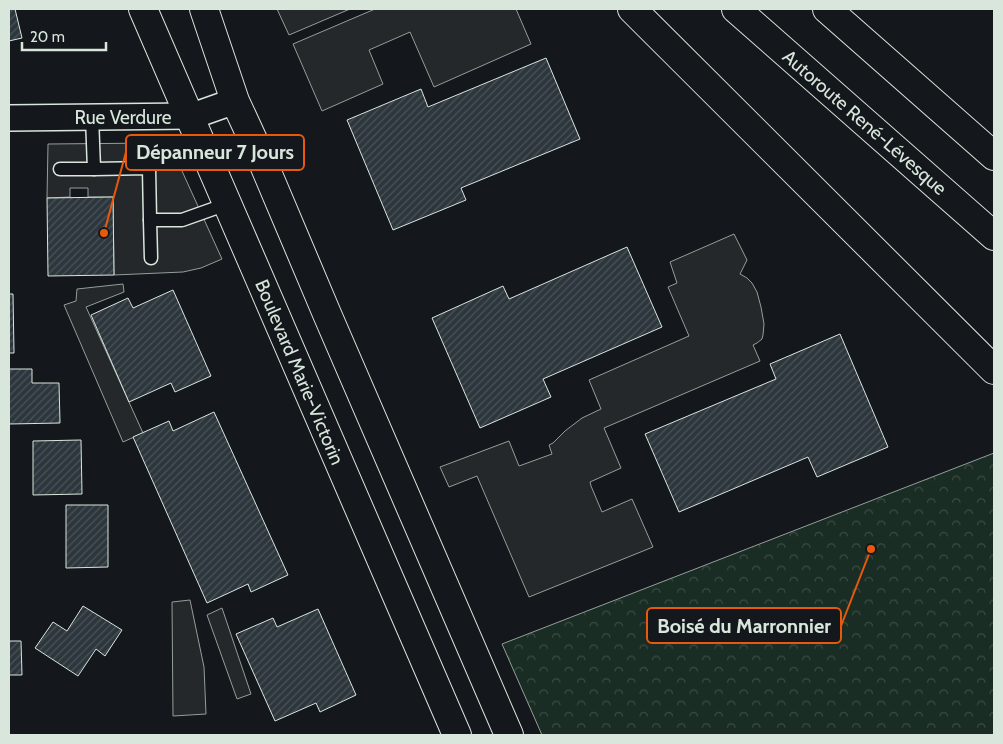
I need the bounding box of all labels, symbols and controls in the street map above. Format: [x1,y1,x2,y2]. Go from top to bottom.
scale bar [22,20,106,52]
text: 20 m [30,28,65,46]
street label: Autoroute René-Lévesque [778,45,952,200]
street label: Rue Verdure [74,106,172,129]
callout: Dépanneur 7 Jours [126,135,304,170]
text: Dépanneur 7 Jours [136,140,294,164]
street label: Boulevard Marie-Victorin [250,276,349,468]
callout: Boisé du Marronnier [647,608,841,643]
text: Boisé du Marronnier [657,614,831,638]

